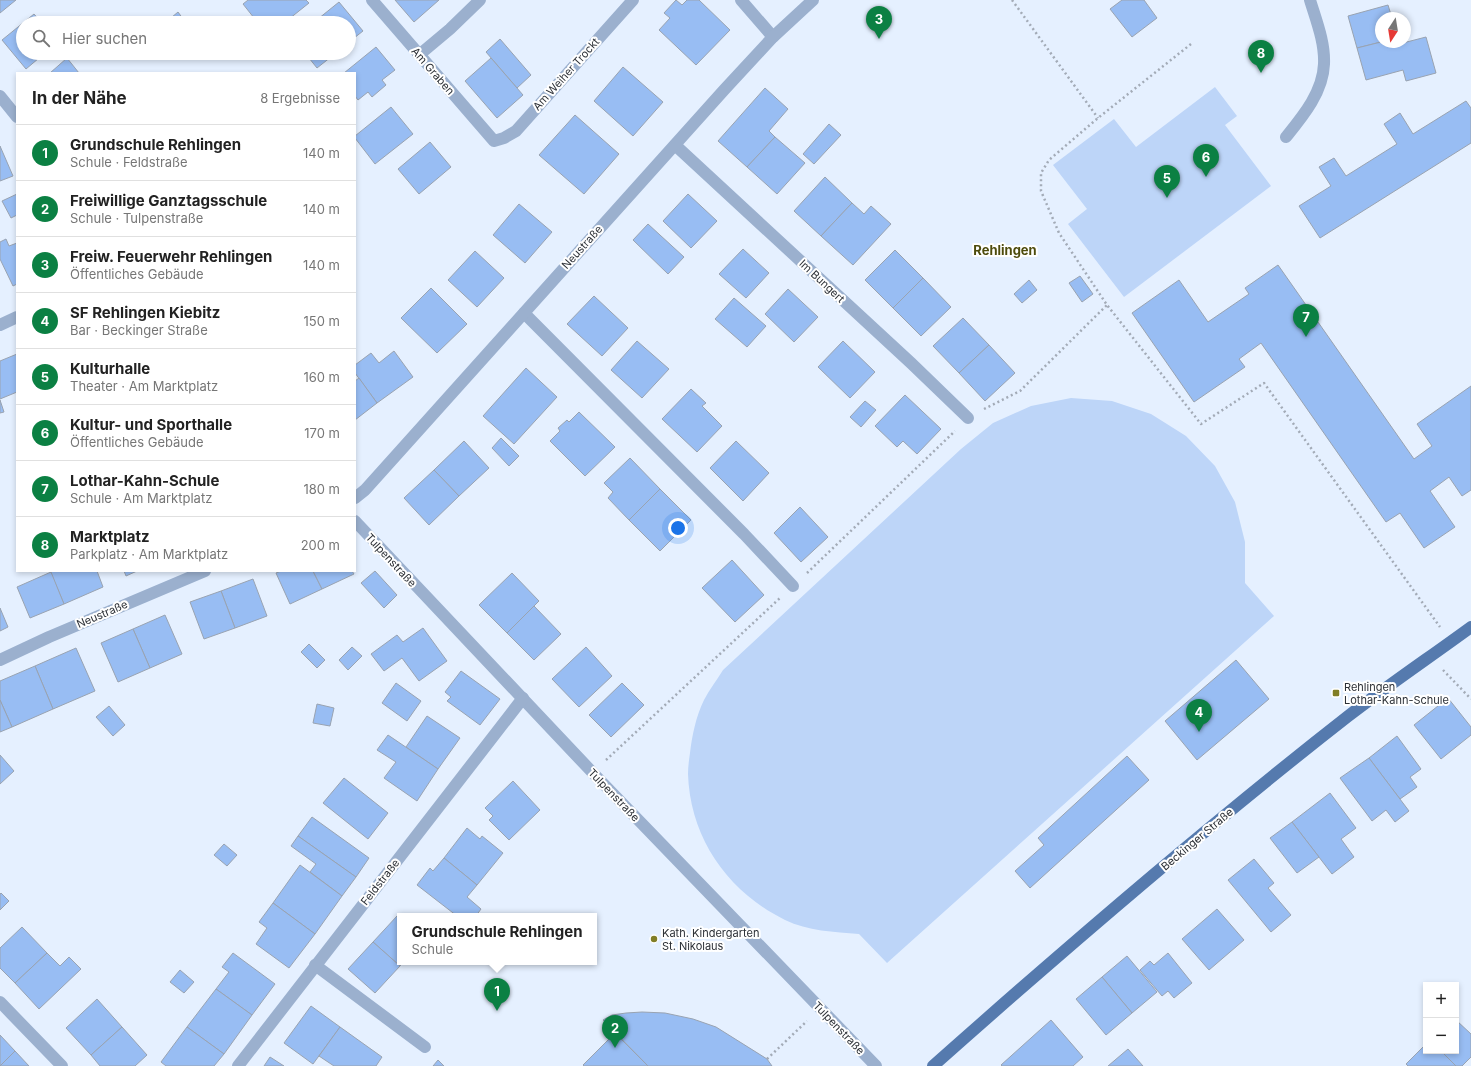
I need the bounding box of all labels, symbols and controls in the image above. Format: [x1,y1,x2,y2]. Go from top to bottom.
pin: 3 [866,6,892,39]
north arrow [1375,12,1411,48]
search box [16,16,356,60]
icon: search [30,27,52,49]
text: Hier suchen [62,29,147,48]
street label: Am Weiher Trockt [530,35,603,113]
pin: 8 [1248,40,1274,73]
street label: Am Graben [409,44,457,98]
text: In der Nähe [32,88,127,108]
text: 8 Ergebnisse [260,90,340,106]
text: Grundschule Rehlingen [70,135,241,154]
pin: 6 [1193,144,1219,177]
text: 1 [42,145,48,161]
text: 140 m [303,145,340,161]
text: Schule · Feldstraße [70,154,188,170]
pin: 5 [1154,165,1180,198]
text: Freiwillige Ganztagsschule [70,191,267,210]
text: 2 [41,201,49,217]
text: 140 m [303,201,340,217]
text: Schule · Tulpenstraße [70,210,203,226]
street label: Neustraße [559,222,605,272]
district label: Rehlingen [973,242,1037,258]
text: Freiw. Feuerwehr Rehlingen [70,247,272,266]
street label: Im Bungert [796,256,848,306]
text: 3 [41,257,49,273]
text: 140 m [303,257,340,273]
text: Öffentliches Gebäude [70,266,204,282]
text: SF Rehlingen Kiebitz [70,303,220,322]
pin: 7 [1293,304,1319,337]
text: 4 [41,313,49,329]
text: 150 m [304,313,340,329]
text: Bar · Beckinger Straße [70,322,208,338]
text: Kulturhalle [70,359,150,378]
text: 5 [41,369,49,385]
text: 160 m [303,369,340,385]
text: Theater · Am Marktplatz [70,378,218,394]
text: Kultur- und Sporthalle [70,415,232,434]
text: 6 [41,425,49,441]
text: 170 m [304,425,340,441]
text: Öffentliches Gebäude [70,434,204,450]
text: Lothar-Kahn-Schule [70,471,219,490]
text: 7 [41,481,49,497]
text: 180 m [303,481,340,497]
text: Schule · Am Marktplatz [70,490,212,506]
your location [668,518,688,538]
text: Marktplatz [70,527,150,546]
street label: Tulpenstraße [363,530,419,590]
text: 8 [41,537,49,553]
text: 200 m [301,537,340,553]
text: Parkplatz · Am Marktplatz [70,546,228,562]
street label: Neustraße [74,597,130,631]
place label: Rehlingen Lothar-Kahn-Schule [1344,680,1449,707]
marker: Rehlingen Lothar-Kahn-Schule [1331,688,1341,698]
pin: 4 [1186,699,1212,732]
street label: Tulpenstraße [585,766,643,824]
street label: Beckinger Straße [1158,805,1236,873]
street label: Feldstraße [358,856,402,908]
popup [397,913,597,965]
text: Grundschule Rehlingen [411,922,583,941]
place label: Kath. Kindergarten St. Nikolaus [662,926,759,953]
marker: Kath. Kindergarten St. Nikolaus [649,934,659,944]
text: Schule [411,941,453,957]
pin: 1 [484,978,510,1011]
map controls [1423,982,1459,1054]
button: + [1423,982,1459,1018]
street label: Tulpenstraße [810,999,868,1057]
pin: 2 [602,1015,628,1048]
button: − [1423,1018,1459,1054]

